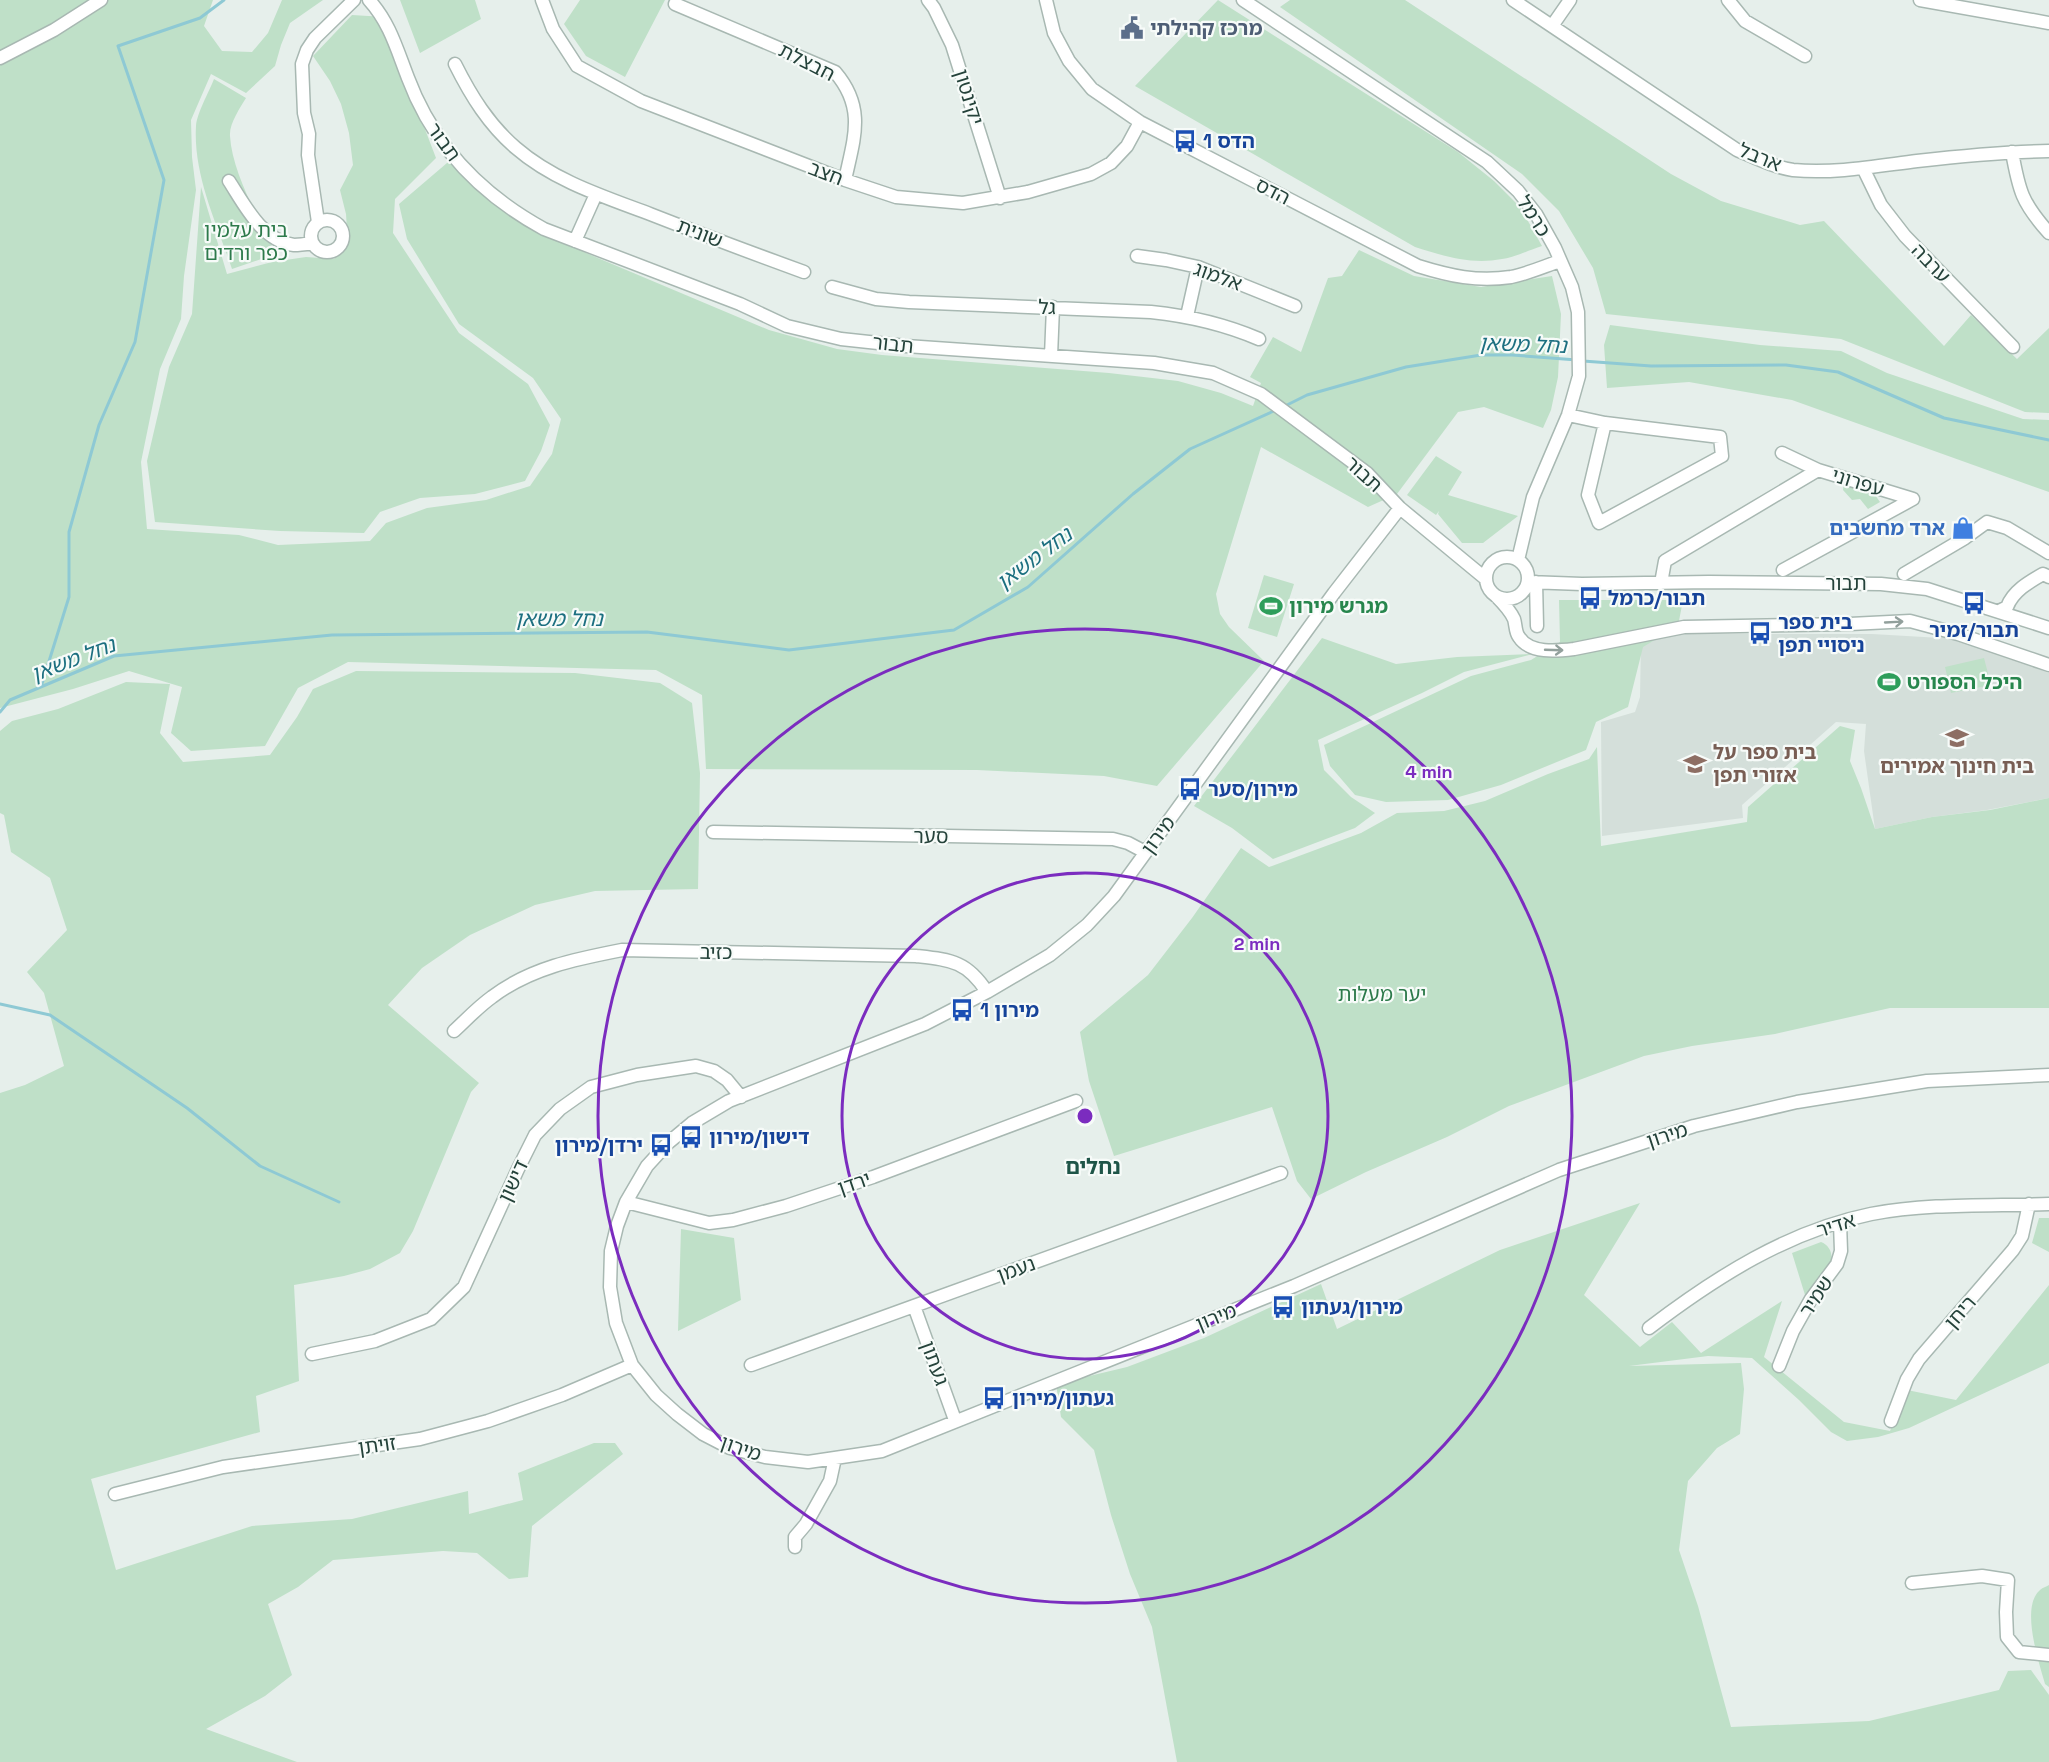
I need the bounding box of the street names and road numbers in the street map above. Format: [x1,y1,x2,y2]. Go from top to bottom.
street label: חבצלת [774,37,840,87]
street label: יקינטון [948,66,990,128]
street label: תבור [421,118,467,166]
street label: ארבל [1735,137,1785,177]
street label: חצב [805,155,847,191]
street label: הדס [1251,171,1295,211]
street label: כרמל [1511,190,1557,242]
street label: שונית [673,212,727,254]
street label: ערבה [1906,238,1956,288]
street label: אלמוג [1190,255,1246,297]
street label: גל [1038,294,1057,320]
street label: תבור [871,329,915,359]
street label: תבור [1340,450,1388,498]
street label: עפרוני [1829,462,1887,502]
street label: תבור [1825,570,1867,596]
street label: מירון [1135,810,1181,860]
street label: סער [913,823,949,849]
street label: כזיב [699,939,733,965]
street label: מירון [1643,1116,1691,1154]
street label: דישון [492,1155,534,1206]
street label: ירדן [834,1165,874,1201]
street label: אדיר [1813,1207,1859,1243]
street label: נעמן [993,1250,1039,1288]
street label: שמיר [1793,1271,1839,1321]
street label: ריחן [1938,1290,1982,1334]
street label: מירון [1192,1297,1240,1337]
street label: געתון [915,1337,955,1389]
street label: זויתן [356,1429,398,1461]
street label: מירון [717,1429,765,1467]

